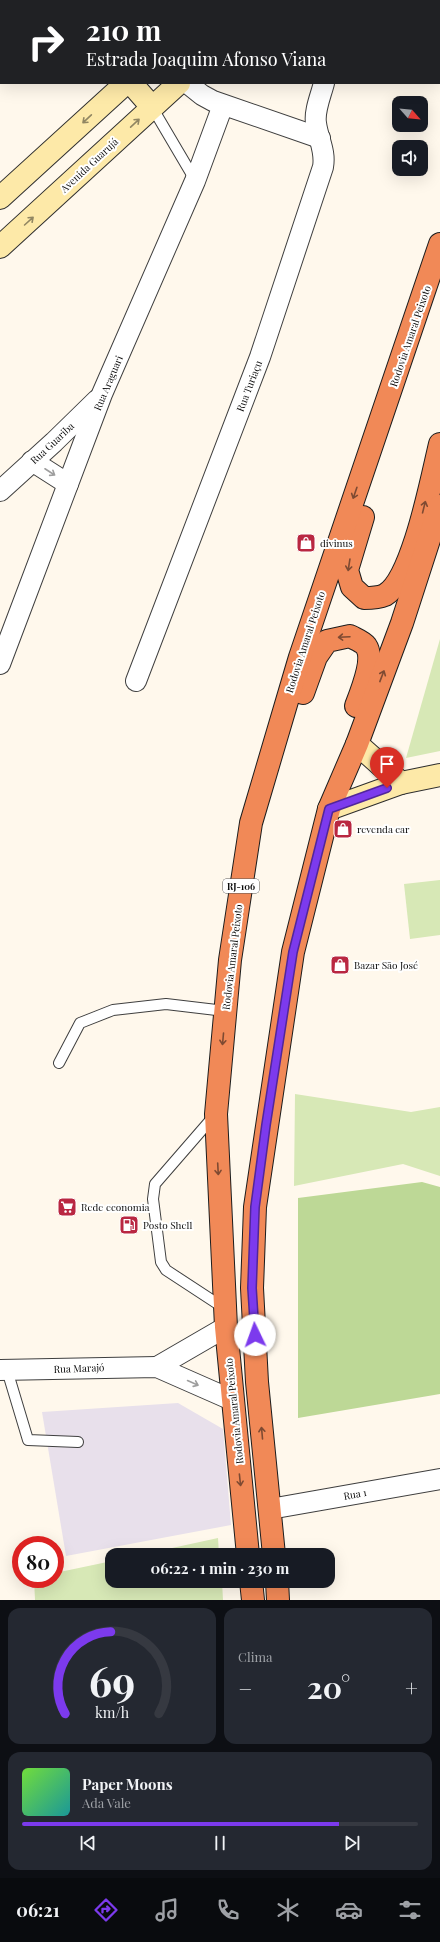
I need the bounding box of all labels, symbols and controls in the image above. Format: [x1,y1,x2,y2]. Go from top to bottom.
text: 210 m [86,11,161,48]
icon: right [20,16,72,68]
text: Estrada Joaquim Afonso Viana [86,47,326,71]
north arrow [392,96,428,132]
map controls [392,96,428,176]
one-way arrow [82,114,92,124]
one-way arrow [130,119,140,128]
street label: Avenida Guarujá [56,135,121,196]
button: sound [392,140,428,176]
one-way arrow [24,216,34,225]
street label: Rodovia Amaral Peixoto [386,283,434,388]
street label: Rua Araguari [90,353,126,413]
street label: Rua Turiaçu [233,358,265,414]
street label: Rua Guariba [27,419,77,467]
one-way arrow [44,469,56,477]
one-way arrow [351,487,359,499]
one-way arrow [421,501,429,514]
shop icon: divinus [295,532,317,554]
place label: divinus [320,536,353,550]
one-way arrow [345,558,353,571]
street label: Rodovia Amaral Peixoto [282,589,328,695]
one-way arrow [338,634,351,641]
one-way arrow [378,671,386,683]
pin [370,747,404,788]
icon: arrive [376,753,398,775]
shop icon: revenda car [332,818,354,840]
place label: revenda car [357,822,410,836]
road number: RJ-106 [223,879,259,893]
street label: Rodovia Amaral Peixoto [219,903,245,1011]
shop icon: Bazar São José [329,954,351,976]
place label: Bazar São José [354,958,418,972]
one-way arrow [219,1032,226,1045]
one-way arrow [215,1162,222,1175]
supermarket icon: Rede economia [56,1196,78,1218]
place label: Rede economia [81,1200,150,1214]
fuel station icon: Posto Shell [118,1214,140,1236]
place label: Posto Shell [143,1218,192,1232]
position arrow [234,1314,276,1356]
street label: Rodovia Amaral Peixoto [221,1357,247,1465]
street label: Rua Marajó [53,1360,105,1376]
one-way arrow [187,1379,199,1387]
one-way arrow [258,1427,266,1440]
one-way arrow [237,1473,244,1486]
street label: Rua 1 [342,1485,368,1503]
speed limit sign: 80 [12,1536,64,1588]
text: 06:22 · 1 min · 230 m [151,1558,289,1578]
text: Clima [238,1648,273,1665]
text: 69 [89,1652,135,1707]
text: 20° [307,1667,350,1707]
text: − [238,1673,252,1703]
text: + [405,1673,418,1703]
text: km/h [95,1703,130,1722]
text: Paper Moons [82,1774,173,1794]
text: Ada Vale [82,1794,131,1811]
icon: previous [77,1832,99,1854]
icon: pause [209,1832,231,1854]
icon: next [341,1832,363,1854]
icon: directions [92,1896,120,1924]
icon: music [153,1896,181,1924]
icon: phone [214,1896,242,1924]
icon: climate [274,1896,302,1924]
icon: car [335,1896,363,1924]
icon: filters [396,1896,424,1924]
text: 06:21 [16,1898,60,1922]

